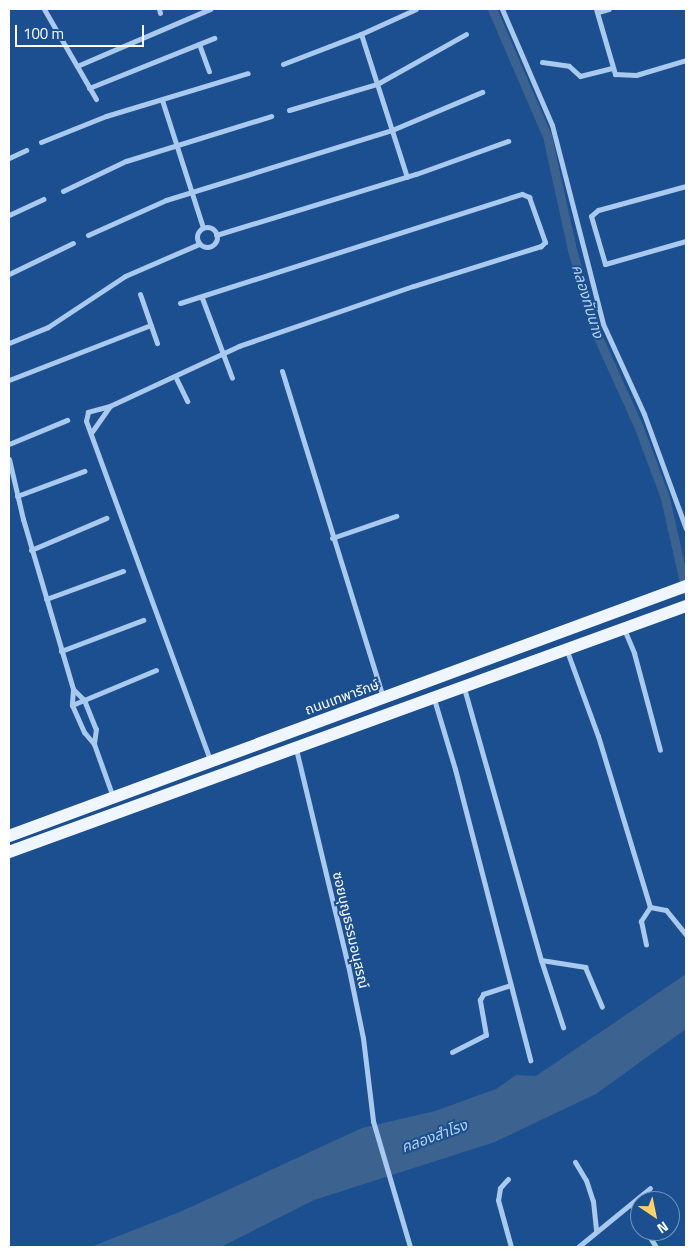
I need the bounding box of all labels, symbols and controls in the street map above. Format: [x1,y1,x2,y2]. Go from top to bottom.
scale bar [18,15,146,47]
text: 100 m [23,22,64,45]
water label: คลองทับนาง [568,262,608,340]
street label: ถนนเทพารักษ์ [303,676,381,718]
street label: ซอยบุญธรรมอนุสรณ์ [329,870,373,990]
water label: คลองสำโรง [399,1116,469,1156]
north arrow [630,1191,680,1241]
text: N [653,1217,673,1239]

